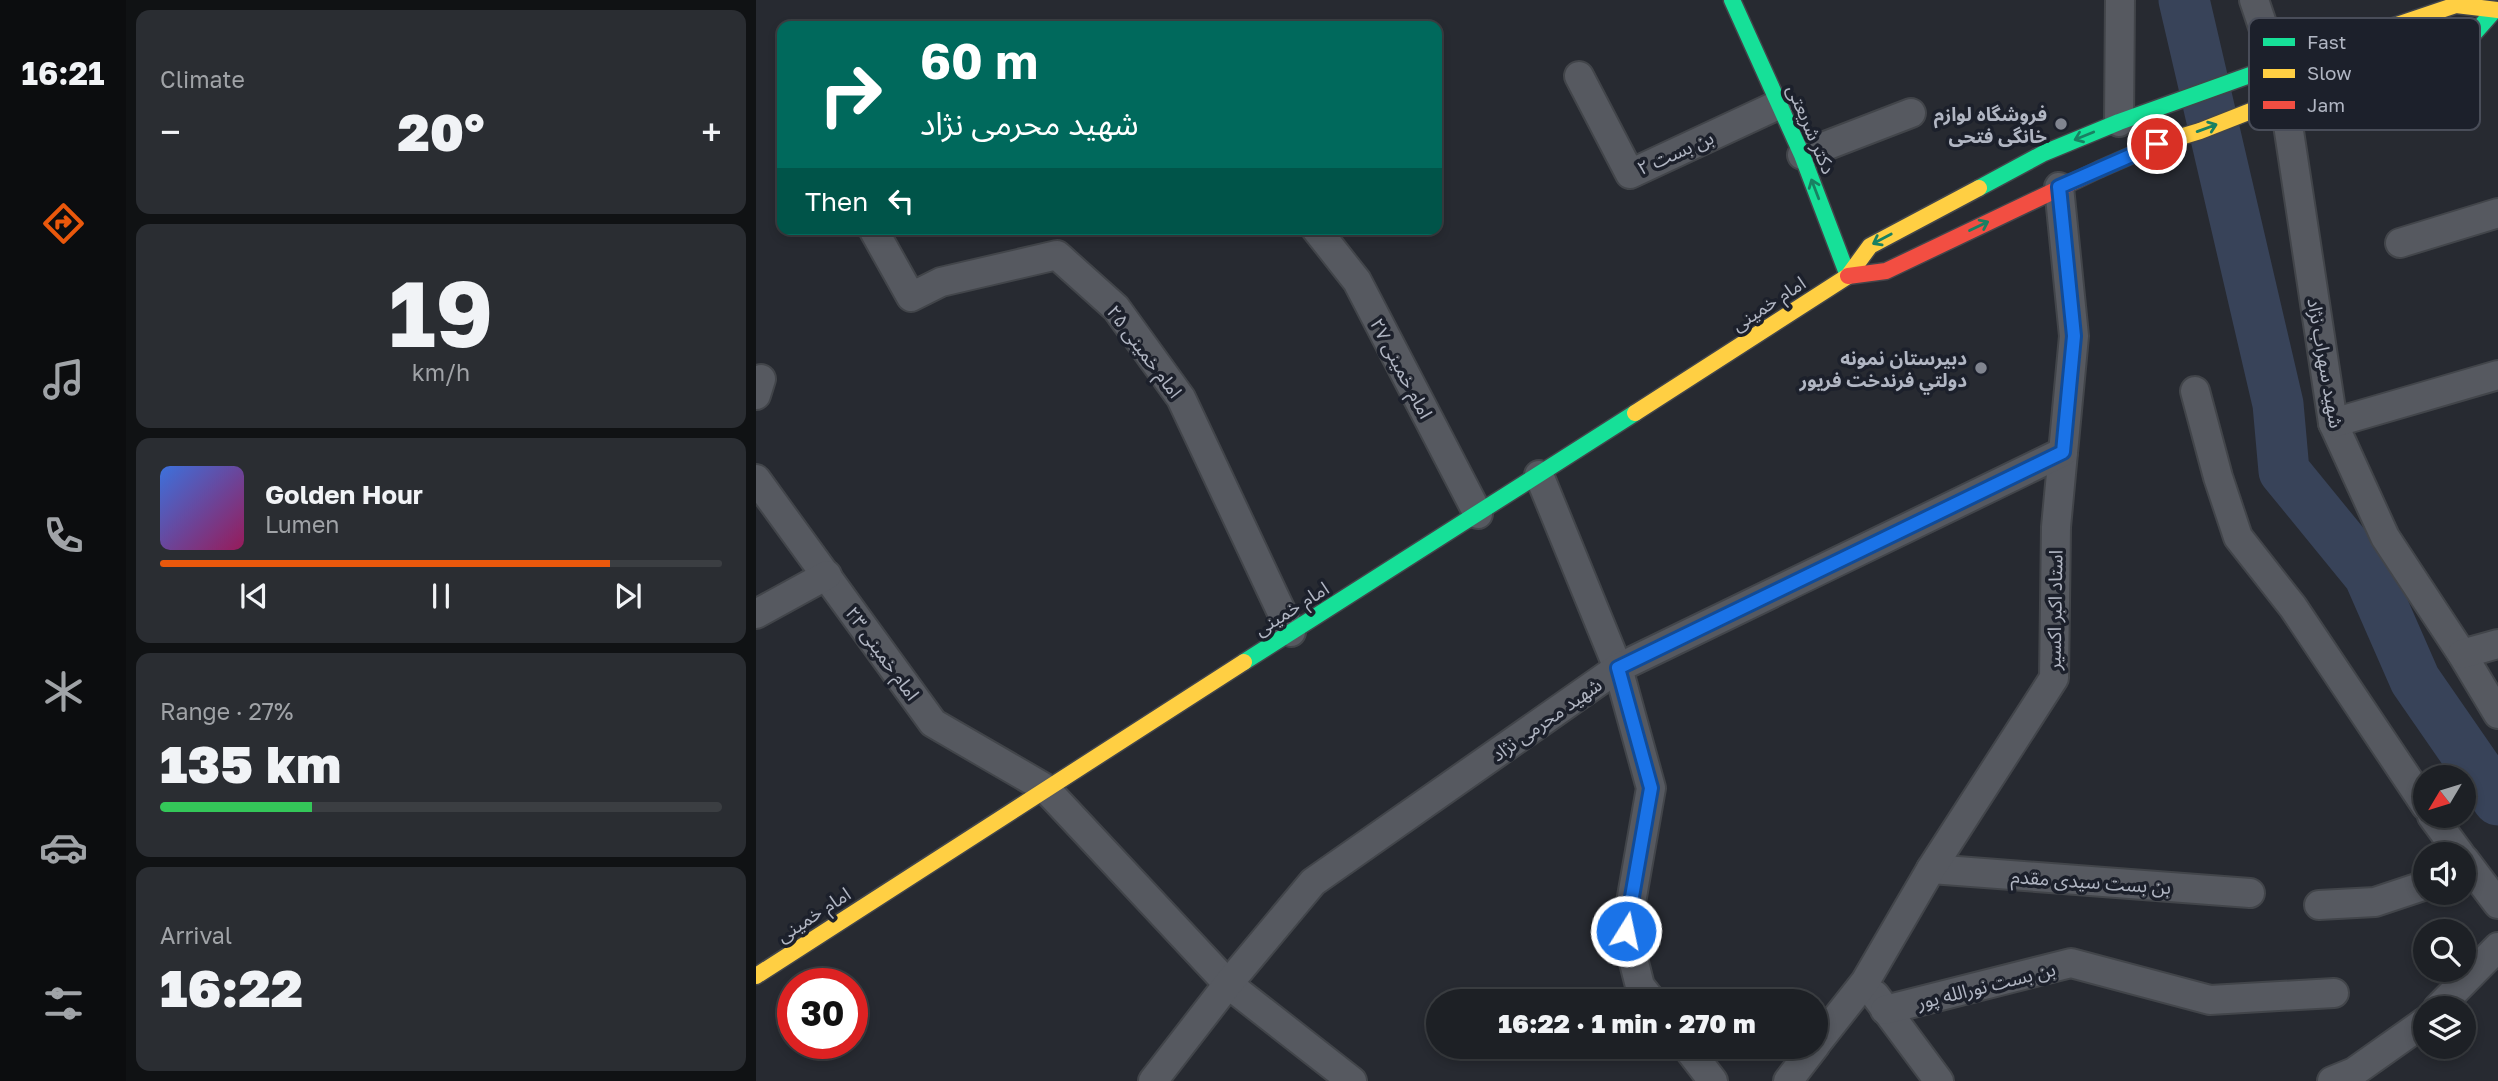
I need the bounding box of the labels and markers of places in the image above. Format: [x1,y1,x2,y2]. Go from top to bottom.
place label: فروشگاه لوازم خانگی فتحی [1934,102,2047,147]
pin [2127,114,2187,174]
marker: فروشگاه لوازم خانگی فتحی [2053,116,2069,132]
place label: دبیرستان نمونه دولتي فرندخت فريور [1798,346,1967,395]
marker: دبیرستان نمونه دولتي فرندخت فريور [1973,360,1989,376]

